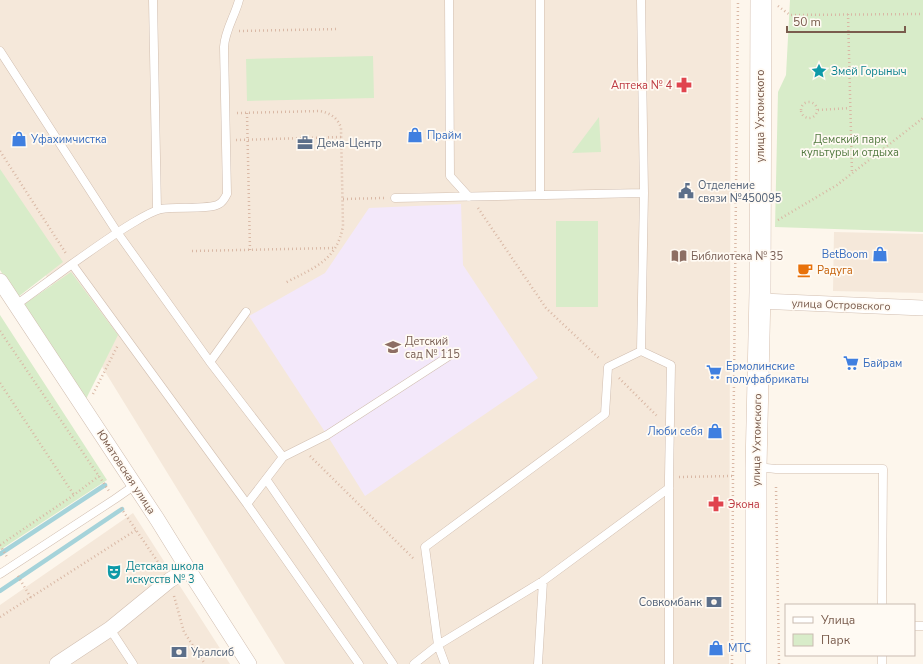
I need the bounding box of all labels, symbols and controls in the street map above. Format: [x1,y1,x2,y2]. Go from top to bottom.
scale bar [787,8,905,34]
text: 50 m [793,14,821,30]
place icon: Змей Горыныч [810,62,828,80]
place label: Змей Горыныч [831,64,906,79]
street label: улица Ухтомского [753,69,768,163]
pharmacy icon: Аптека № 4 [675,76,693,94]
place label: Аптека № 4 [611,78,672,93]
shop icon: Прайм [406,126,424,144]
place label: Прайм [427,128,461,143]
shop icon: Уфахимчистка [10,130,28,148]
place label: Уфахимчистка [30,132,107,147]
park label: Демский парк культуры и отдыха [801,132,899,160]
office icon: Дема-Центр [296,134,314,152]
place label: Дема-Центр [317,136,382,151]
place label: Отделение связи №450095 [698,178,782,206]
public building icon: Отделение связи №450095 [677,182,695,200]
shop icon: BetBoom [871,245,889,263]
library icon: Библиотека № 35 [670,247,688,265]
place label: BetBoom [822,247,868,262]
place label: Библиотека № 35 [691,249,783,264]
cafe icon: Радуга [796,261,814,279]
place label: Радуга [817,263,853,278]
street label: улица Островского [791,296,891,314]
place label: Детский сад № 115 [405,334,460,362]
school or university icon: Детский сад № 115 [384,338,402,356]
supermarket icon: Байрам [842,354,860,372]
place label: Байрам [863,356,902,371]
place label: Ермолинские полуфабрикаты [726,359,809,387]
supermarket icon: Ермолинские полуфабрикаты [705,363,723,381]
street label: улица Ухтомского [749,393,765,487]
shop icon: Люби себя [706,422,724,440]
place label: Люби себя [648,424,703,439]
street label: Юматовская улица [93,427,159,517]
pharmacy icon: Экона [707,495,725,513]
place label: Экона [728,497,760,512]
place label: Детская школа искусств № 3 [126,559,204,587]
theatre icon: Детская школа искусств № 3 [105,563,123,581]
bank icon: Совкомбанк [705,593,723,611]
place label: Совкомбанк [639,595,702,610]
legend [785,604,915,656]
text: Улица [820,612,855,628]
text: Парк [821,632,851,648]
shop icon: МТС [707,639,725,657]
place label: МТС [728,641,751,656]
bank icon: Уралсиб [170,643,188,661]
place label: Уралсиб [190,645,234,660]

